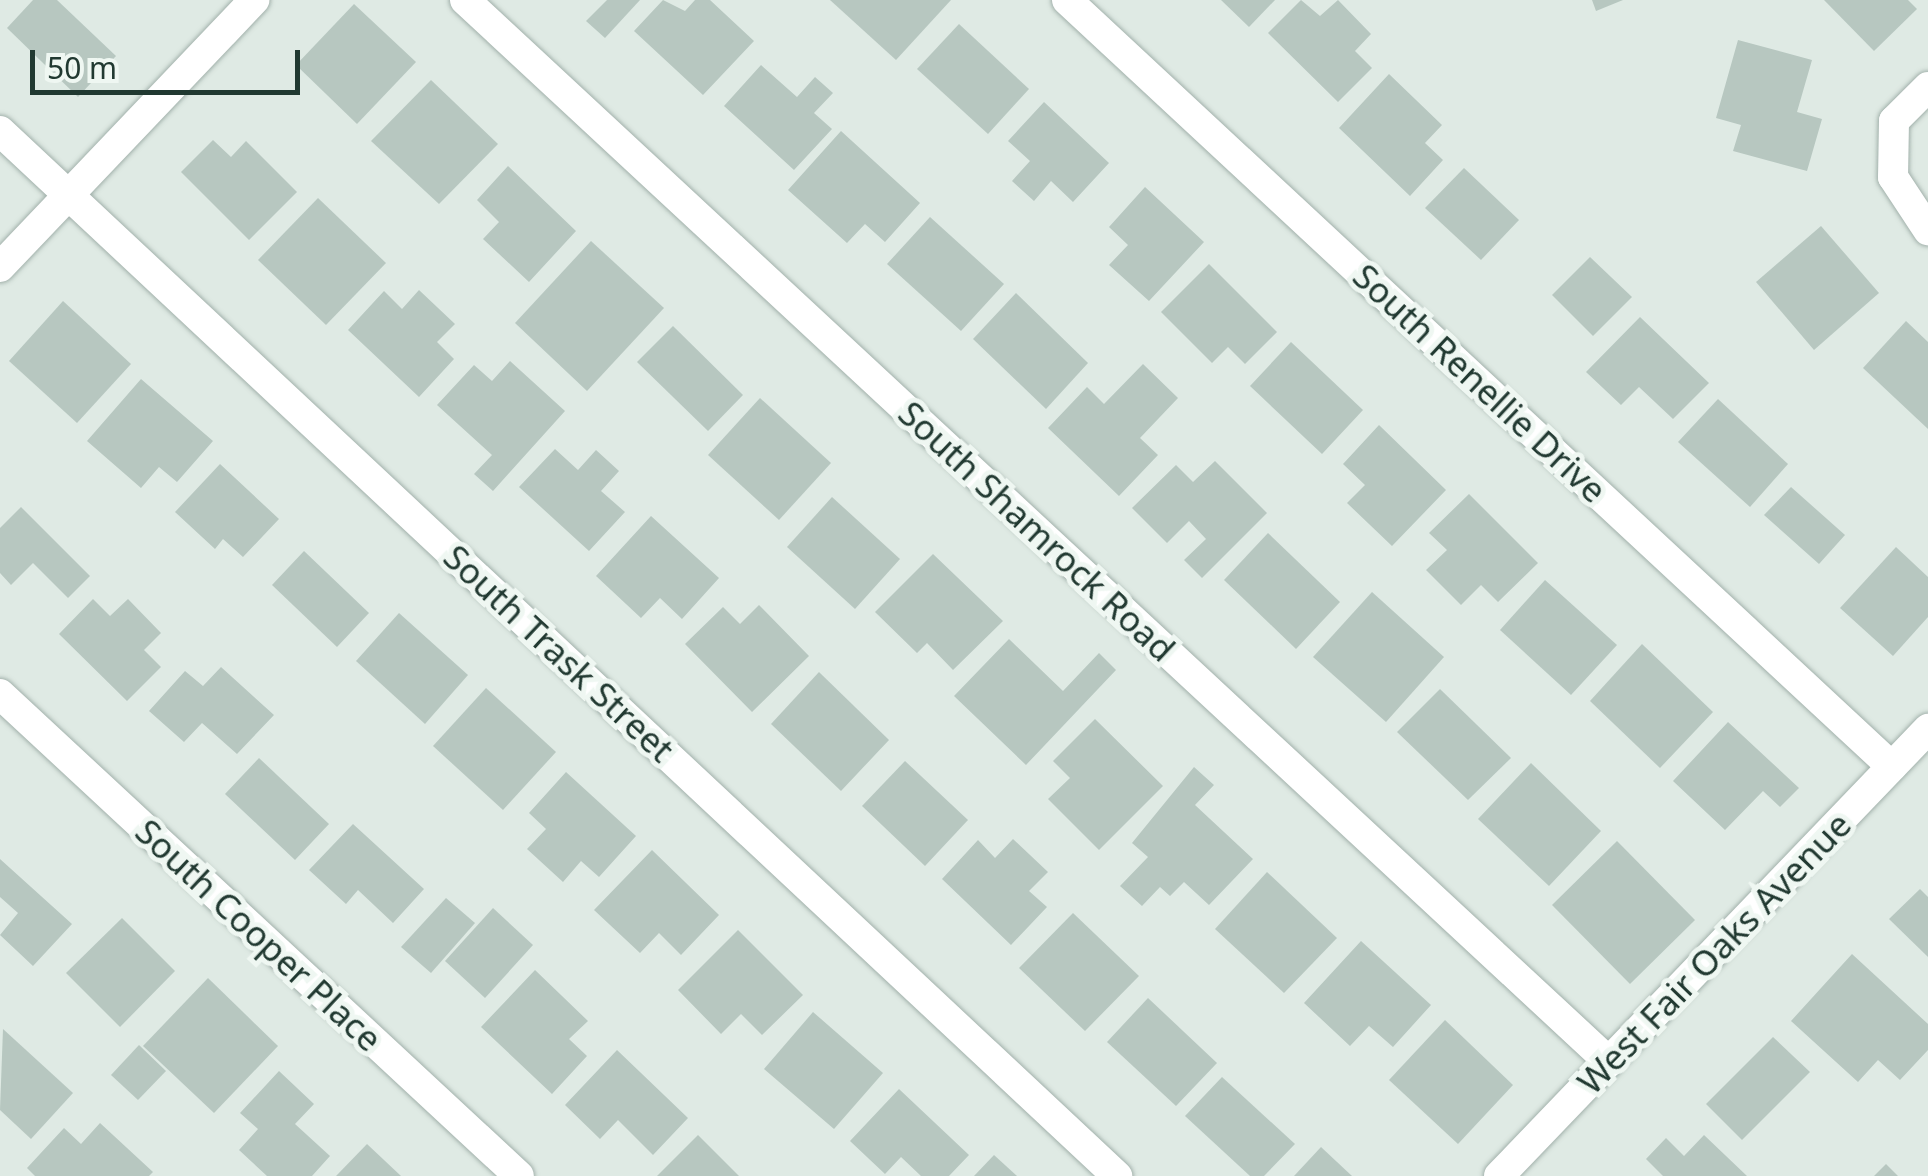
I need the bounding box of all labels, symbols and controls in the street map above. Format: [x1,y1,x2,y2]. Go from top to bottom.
scale bar [35,30,305,92]
text: 50 m [47,47,117,88]
street label: South Renellie Drive [1345,255,1615,511]
street label: South Shamrock Road [890,392,1184,670]
street label: South Trask Street [435,536,683,770]
street label: West Fair Oaks Avenue [1569,804,1859,1102]
street label: South Cooper Place [127,810,391,1060]

